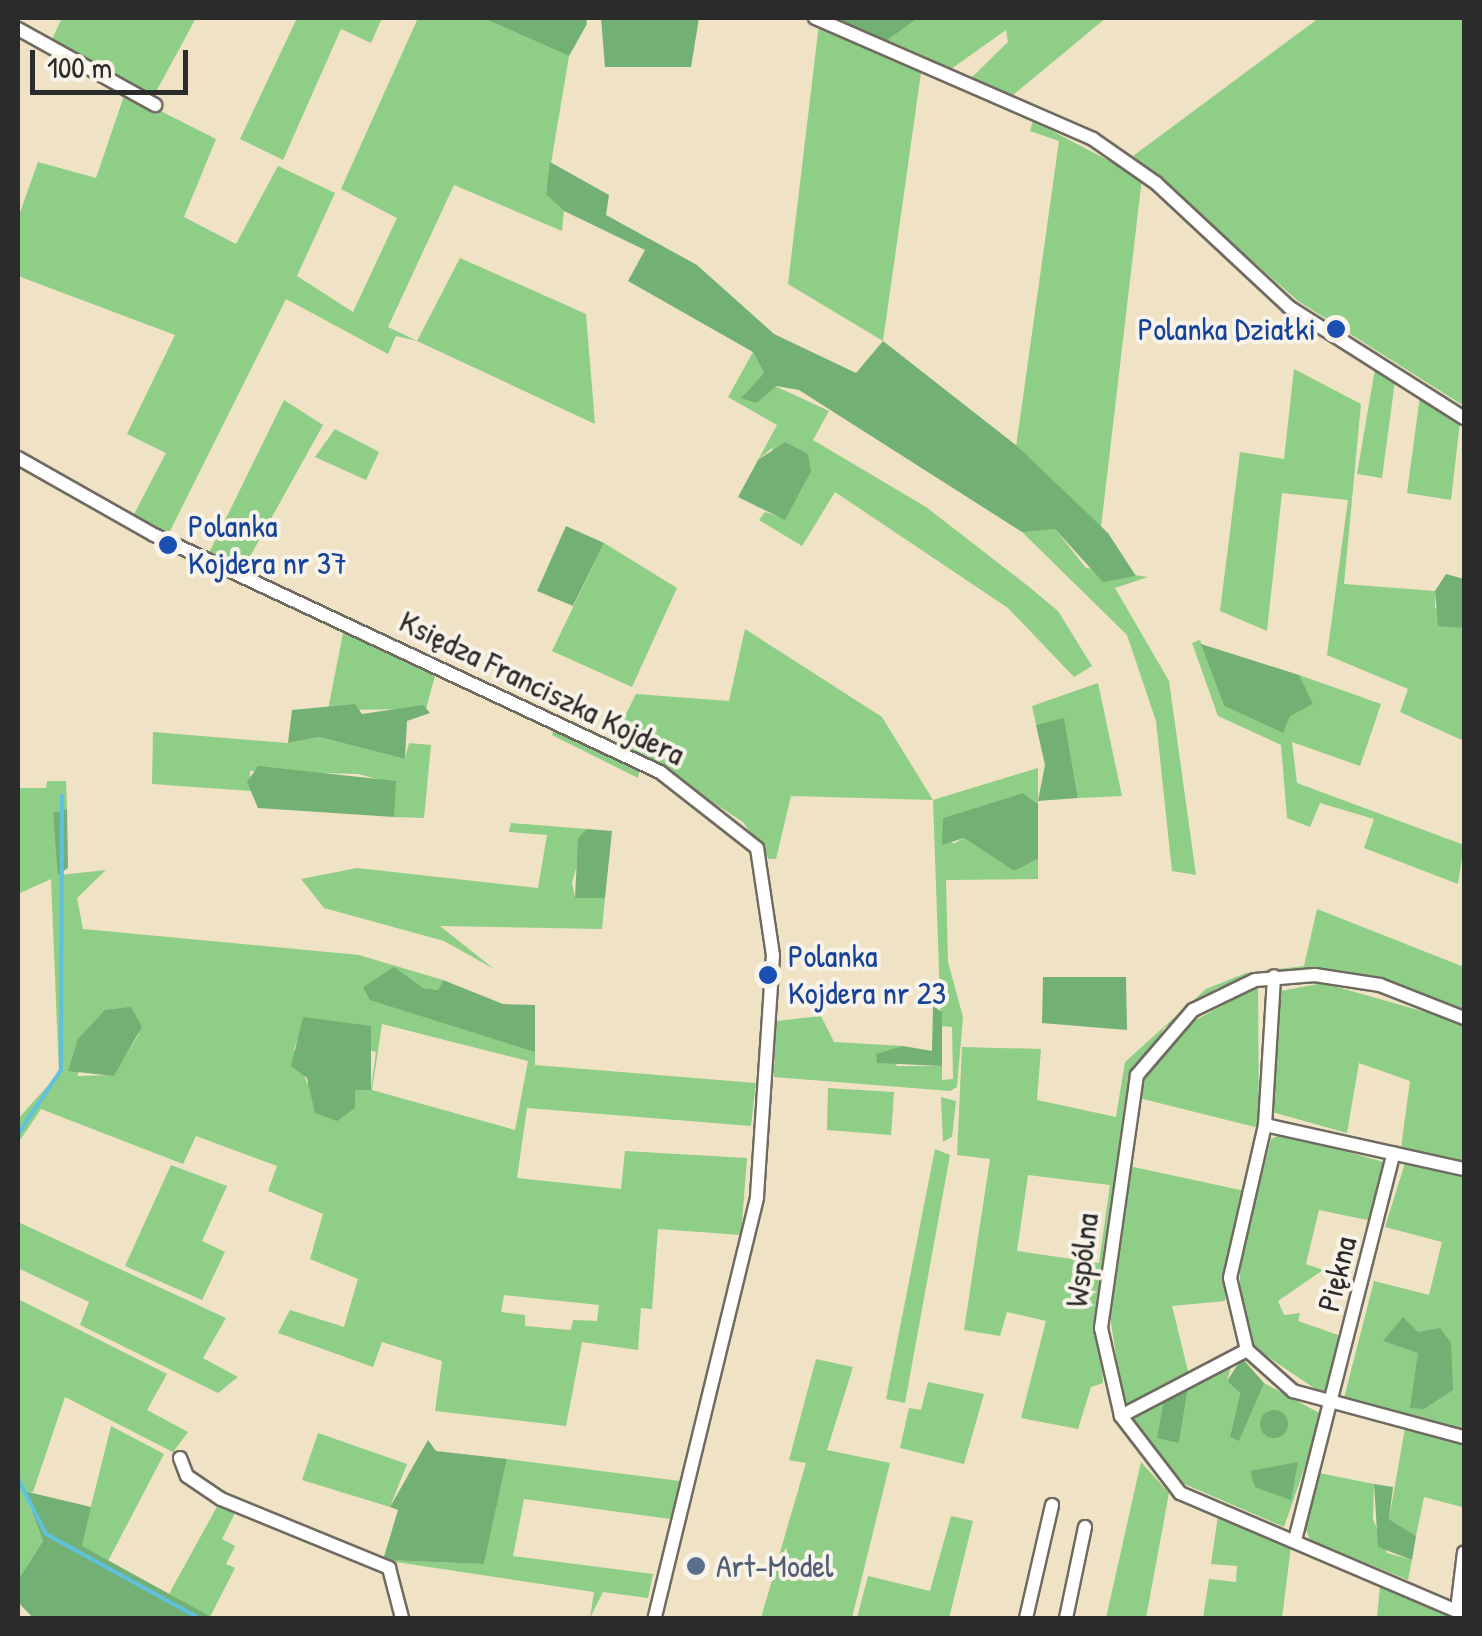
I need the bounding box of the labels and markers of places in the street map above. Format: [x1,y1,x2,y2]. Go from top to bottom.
place label: Polanka Działki [1138,310,1316,348]
marker: Polanka Działki [1325,318,1347,340]
place label: Polanka Kojdera nr 37 [188,508,347,583]
marker: Polanka Kojdera nr 37 [157,534,179,556]
place label: Polanka Kojdera nr 23 [788,938,946,1013]
marker: Polanka Kojdera nr 23 [757,964,779,986]
place label: Art-Model [716,1547,834,1585]
marker: Art-Model [685,1555,707,1577]

